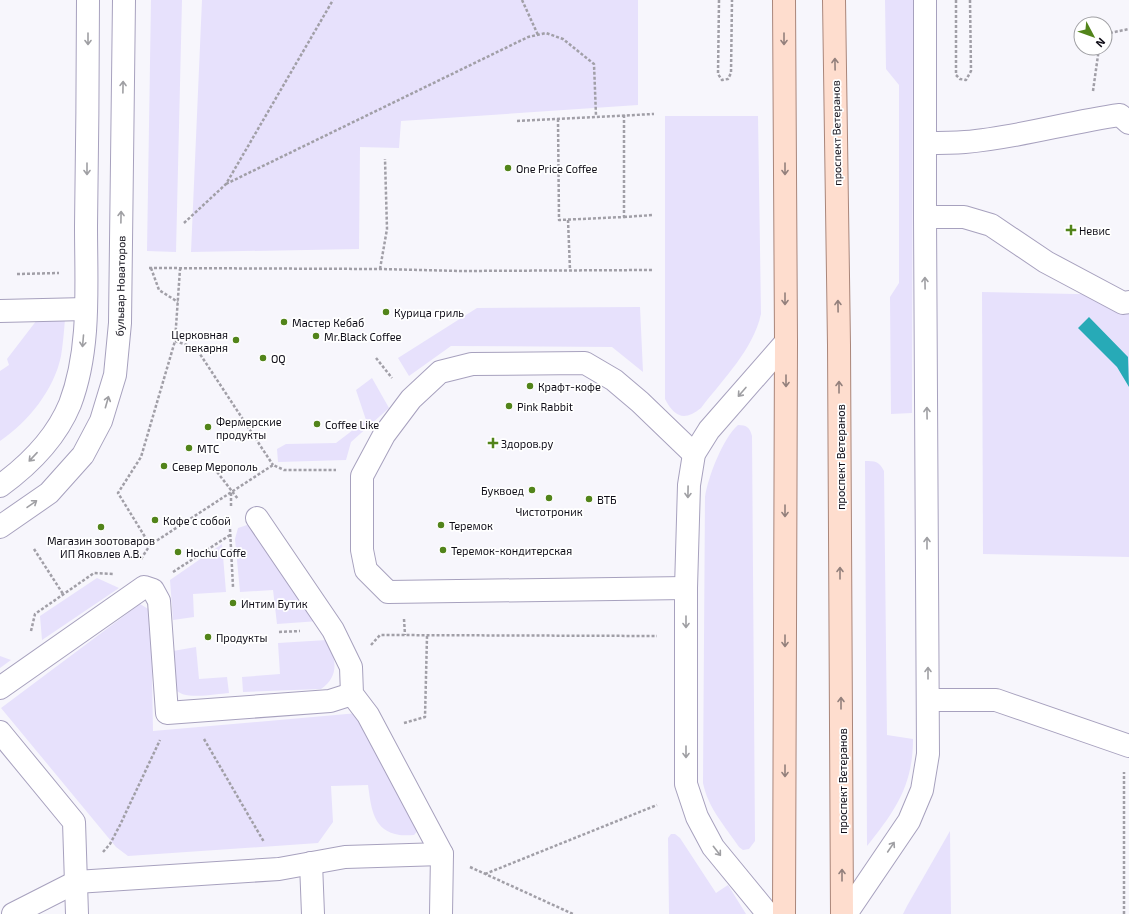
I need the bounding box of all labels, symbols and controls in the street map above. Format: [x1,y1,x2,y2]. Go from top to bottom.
north arrow [1073,16,1113,56]
one-way arrow [84,32,92,45]
one-way arrow [780,32,788,45]
text: N [1093,36,1108,50]
one-way arrow [831,58,839,71]
street label: проспект Ветеранов [829,80,843,186]
one-way arrow [119,81,127,94]
one-way arrow [83,162,91,175]
place label: One Price Coffee [516,162,598,175]
one-way arrow [781,162,789,175]
marker: One Price Coffee [503,163,513,173]
one-way arrow [117,211,125,224]
place label: Невис [1079,224,1110,237]
marker: Невис [1066,225,1076,235]
street label: бульвар Новаторов [113,236,128,337]
one-way arrow [921,277,929,290]
one-way arrow [782,292,789,305]
one-way arrow [835,300,842,313]
place label: Курица гриль [394,306,464,320]
marker: Курица гриль [381,307,391,317]
place label: Мастер Кебаб [292,316,364,329]
marker: Мастер Кебаб [279,317,289,327]
place label: Церковная пекарня [171,328,228,354]
place label: Mr.Black Coffee [324,330,402,343]
marker: Mr.Black Coffee [311,331,321,341]
one-way arrow [79,334,87,347]
marker: Церковная пекарня [231,335,241,345]
place label: OQ [271,352,286,366]
marker: OQ [258,353,268,363]
one-way arrow [782,374,790,387]
place label: Крафт-кофе [538,380,601,393]
marker: Крафт-кофе [525,381,535,391]
one-way arrow [835,381,843,394]
one-way arrow [738,387,747,398]
one-way arrow [104,395,111,408]
place label: Pink Rabbit [517,400,573,413]
marker: Pink Rabbit [504,401,514,411]
street label: проспект Ветеранов [834,404,847,510]
one-way arrow [923,407,930,420]
place label: Фермерские продукты [216,415,282,442]
place label: Coffee Like [325,418,379,431]
marker: Coffee Like [312,419,322,429]
marker: Фермерские продукты [203,422,213,432]
place label: Здоров.ру [501,437,553,451]
marker: Здоров.ру [488,438,498,448]
place label: МТС [197,442,219,455]
marker: МТС [184,443,194,453]
one-way arrow [28,452,38,462]
place label: Север Мерополь [172,460,258,473]
marker: Север Мерополь [159,461,169,471]
place label: Буквоед [481,484,525,498]
marker: Буквоед [527,485,537,495]
one-way arrow [685,485,692,498]
marker: Чистотроник [544,493,554,503]
place label: ВТБ [597,493,617,506]
marker: ВТБ [584,494,594,504]
one-way arrow [26,500,37,508]
one-way arrow [781,504,789,517]
place label: Чистотроник [515,505,583,518]
place label: Кофе с собой [163,514,231,527]
marker: Кофе с собой [150,515,160,525]
place label: Теремок [449,519,493,532]
marker: Теремок [436,520,446,530]
marker: Магазин зоотоваров ИП Яковлев А.В. [96,522,106,532]
place label: Магазин зоотоваров ИП Яковлев А.В. [47,534,155,560]
one-way arrow [923,537,931,550]
place label: Теремок-кондитерская [451,544,572,557]
marker: Теремок-кондитерская [438,545,448,555]
place label: Hochu Coffe [186,546,246,559]
marker: Hochu Coffe [173,547,183,557]
one-way arrow [836,567,844,580]
place label: Интим Бутик [241,597,308,611]
marker: Интим Бутик [228,598,238,608]
one-way arrow [682,615,690,628]
place label: Продукты [216,631,267,645]
marker: Продукты [203,632,213,642]
one-way arrow [781,634,789,647]
one-way arrow [924,667,932,680]
one-way arrow [837,697,845,710]
street label: проспект Ветеранов [836,728,849,834]
one-way arrow [682,745,690,758]
one-way arrow [781,764,789,777]
one-way arrow [887,842,895,853]
one-way arrow [712,845,721,856]
one-way arrow [838,869,846,882]

